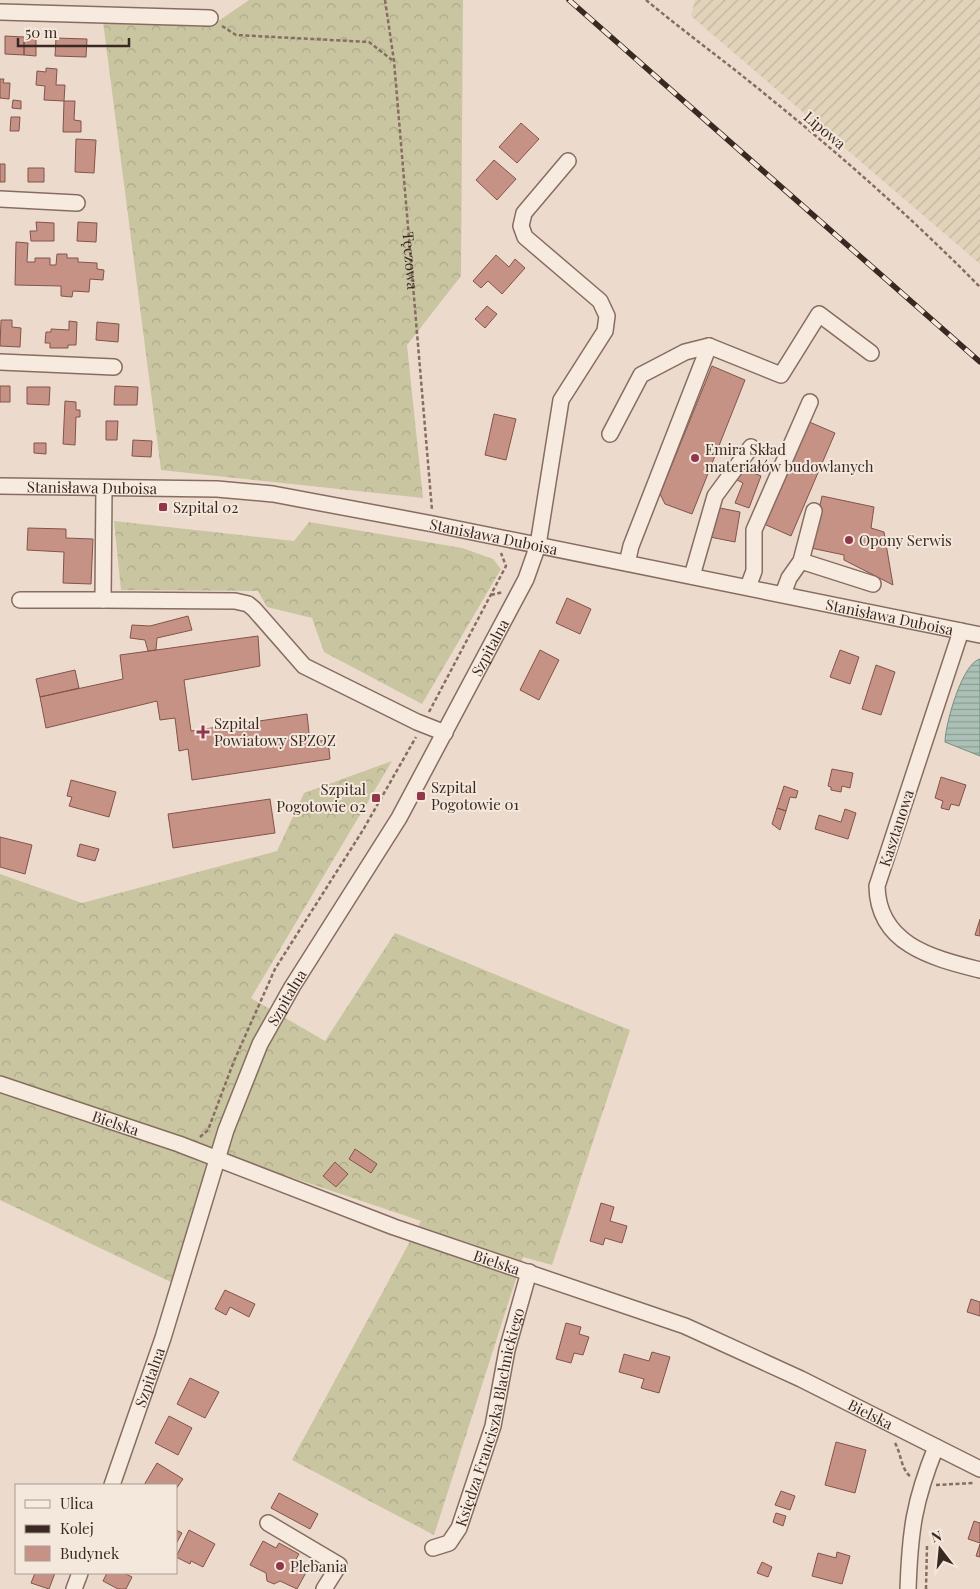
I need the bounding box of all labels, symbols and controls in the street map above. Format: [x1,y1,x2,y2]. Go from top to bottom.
scale bar [18,15,129,47]
text: 50 m [25,22,58,42]
street label: Lipowa [800,107,851,154]
street label: Tęczowa [398,231,423,291]
place label: Emira Skład materiałów budowlanych [705,439,874,476]
marker: Emira Skład materiałów budowlanych [689,452,701,464]
street label: Stanisława Duboisa [27,476,158,498]
place label: Szpital 02 [173,497,238,517]
marker: Szpital 02 [157,501,169,513]
street label: Stanisława Duboisa [428,514,560,559]
place label: Opony Serwis [859,530,952,550]
marker: Opony Serwis [843,534,855,546]
street label: Stanisława Duboisa [824,594,956,640]
street label: Szpitalna [466,615,513,679]
place label: Szpital Powiatowy SPZOZ [214,713,336,750]
marker: Szpital Powiatowy SPZOZ [196,725,210,739]
place label: Szpital Pogotowie 01 [431,777,520,814]
place label: Szpital Pogotowie 02 [276,779,366,816]
street label: Kasztanowa [874,786,918,869]
marker: Szpital Pogotowie 01 [415,790,427,802]
marker: Szpital Pogotowie 02 [370,792,382,804]
street label: Szpitalna [262,965,311,1029]
street label: Bielska [90,1106,142,1140]
street label: Bielska [471,1245,523,1279]
street label: Księdza Franciszka Blachnickiego [450,1306,528,1529]
street label: Szpitalna [130,1344,169,1410]
street label: Bielska [845,1394,897,1434]
legend [15,1484,178,1574]
text: Ulica [60,1493,94,1513]
text: Kolej [60,1518,94,1538]
north arrow [915,1524,965,1574]
text: N [929,1525,944,1547]
text: Budynek [60,1543,120,1563]
place label: Plebania [290,1556,348,1576]
marker: Plebania [274,1560,286,1572]

